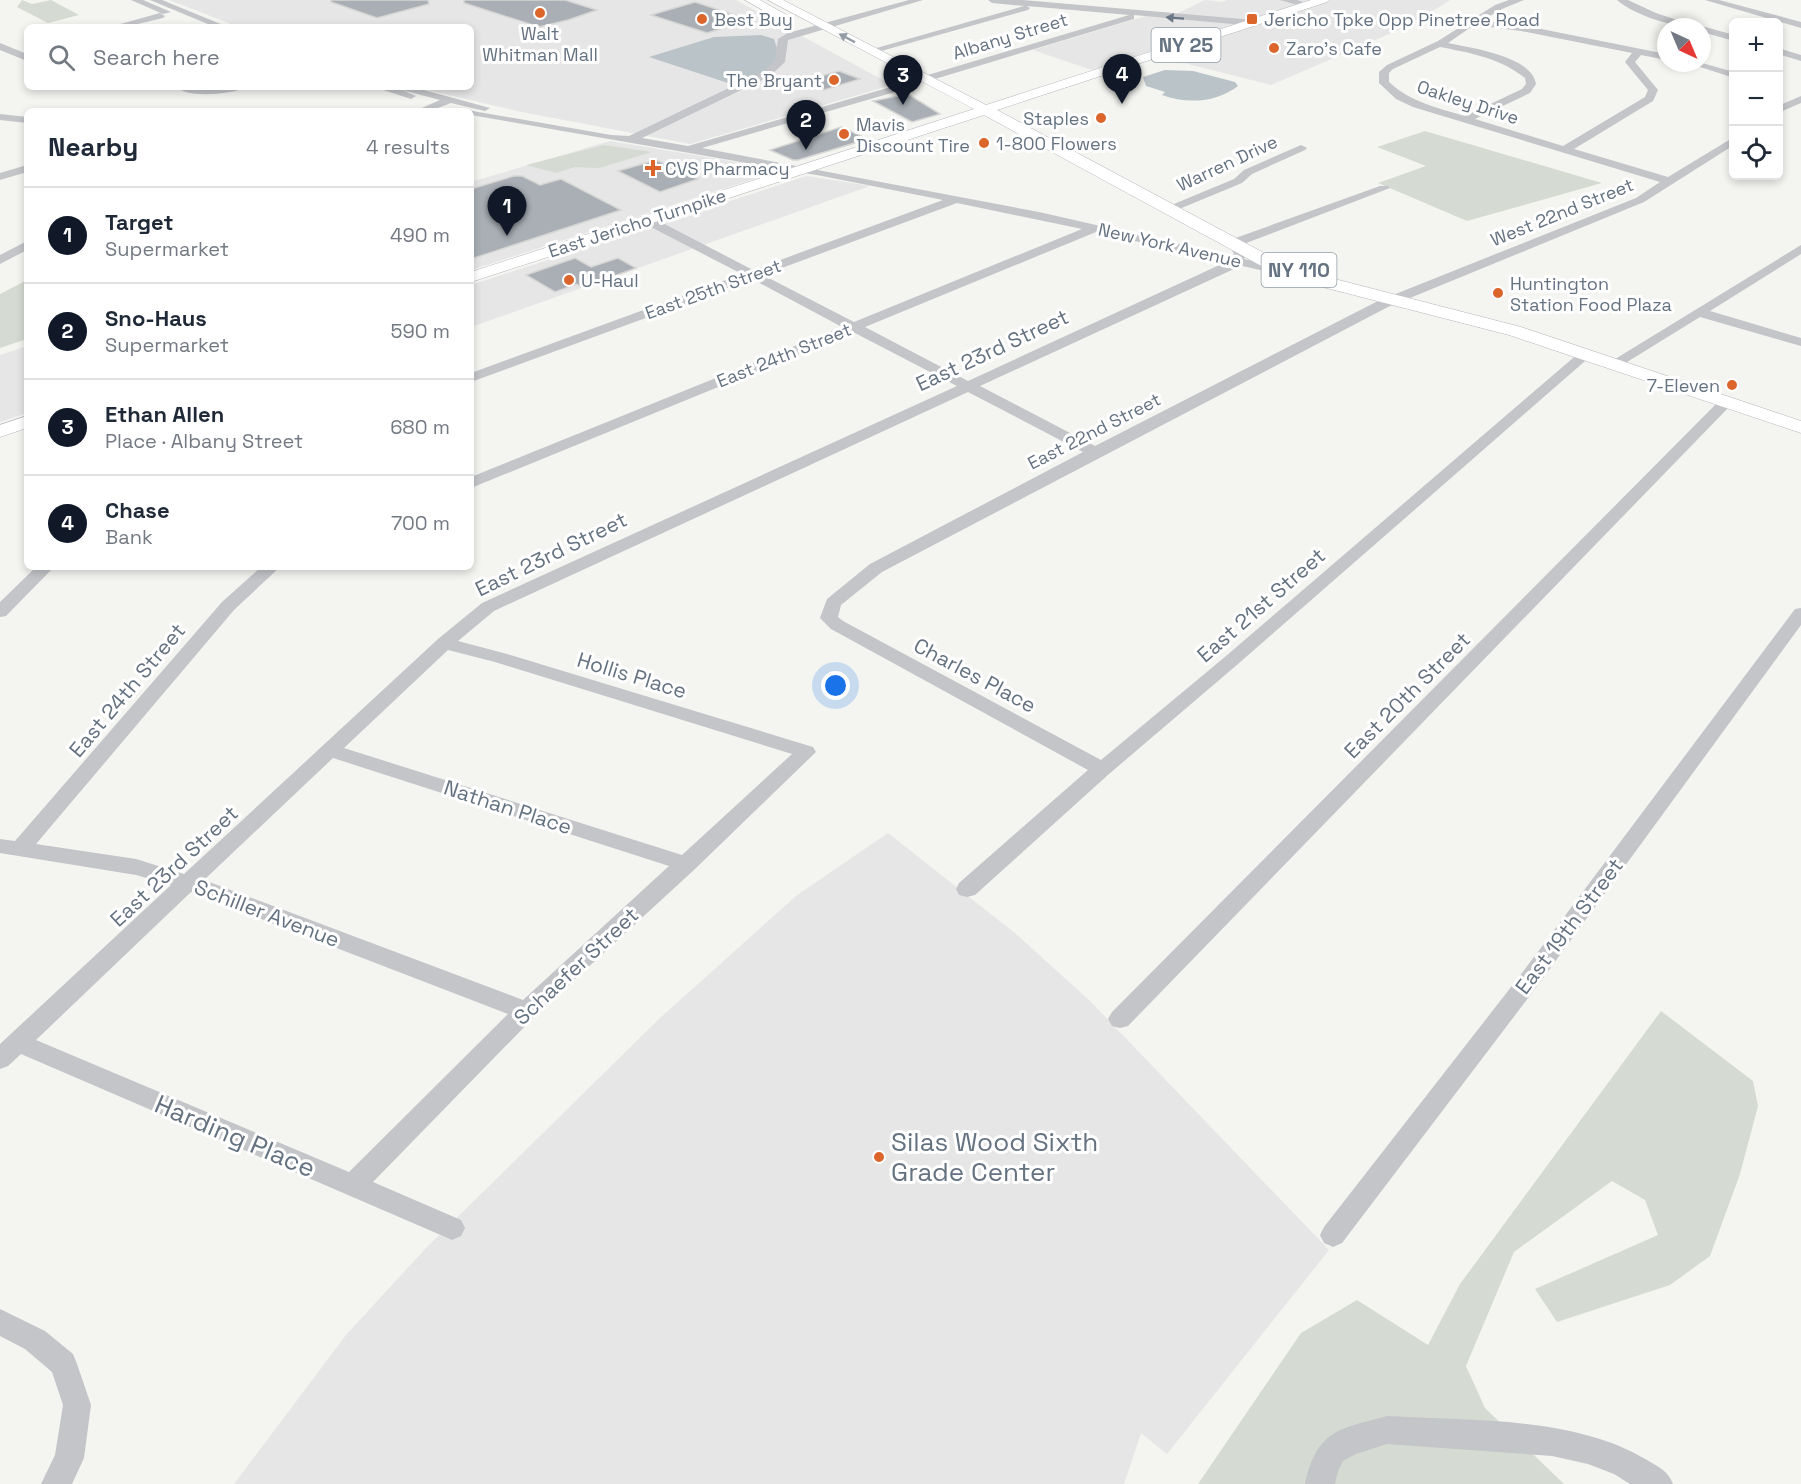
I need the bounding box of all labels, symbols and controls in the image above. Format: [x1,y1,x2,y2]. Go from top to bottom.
marker: Walt Whitman Mall [533,6,547,20]
place label: Best Buy [714,8,793,31]
street label: Albany Street [950,8,1070,64]
place label: Jericho Tpke Opp Pinetree Road [1264,8,1540,31]
marker: Best Buy [695,12,709,26]
marker: Jericho Tpke Opp Pinetree Road [1245,12,1259,26]
one-way arrow [1166,13,1185,22]
north arrow [1657,18,1711,72]
map controls [1729,18,1783,180]
button: + [1729,18,1783,72]
place label: Walt Whitman Mall [482,22,598,66]
search box [24,24,474,90]
road number: NY 25 [1152,28,1220,62]
one-way arrow [838,33,855,43]
place label: Zaro's Cafe [1286,37,1382,60]
icon: search [45,41,78,74]
marker: Zaro's Cafe [1267,41,1281,55]
text: Search here [93,43,220,71]
pin: 4 [1102,54,1142,104]
pin: 3 [884,56,922,105]
place label: The Bryant [726,69,822,92]
button: − [1729,72,1783,126]
marker: The Bryant [827,73,841,87]
street label: Oakley Drive [1414,75,1522,129]
pin: 2 [786,100,826,150]
place label: Staples [1023,107,1089,130]
marker: Staples [1094,111,1108,125]
place label: Mavis Discount Tire [856,113,970,157]
button: locate [1729,126,1783,180]
marker: Mavis Discount Tire [837,127,851,141]
text: Nearby [48,130,138,164]
street label: Warren Drive [1173,130,1281,196]
place label: 1-800 Flowers [996,132,1117,155]
text: 4 results [366,134,450,160]
marker: 1-800 Flowers [977,136,991,150]
place label: CVS Pharmacy [665,157,789,180]
marker: CVS Pharmacy [646,161,660,175]
street label: West 22nd Street [1487,173,1637,251]
street label: East Jericho Turnpike [545,183,729,263]
pin: 1 [488,186,526,236]
text: Target [105,208,174,236]
street label: New York Avenue [1096,217,1244,273]
text: 1 [63,222,72,248]
text: 490 m [390,222,450,248]
text: Supermarket [105,236,229,262]
road number: NY 110 [1262,253,1336,287]
street label: East 25th Street [642,254,784,324]
place label: U-Haul [581,269,639,292]
place label: Huntington Station Food Plaza [1510,272,1672,316]
marker: U-Haul [562,273,576,287]
marker: Huntington Station Food Plaza [1491,286,1505,300]
street label: East 23rd Street [911,303,1073,397]
text: Sno-Haus [105,304,207,332]
text: 2 [62,318,73,344]
text: 590 m [391,318,450,344]
street label: East 24th Street [713,318,855,392]
text: Supermarket [105,332,229,358]
place label: 7-Eleven [1647,374,1720,397]
marker: 7-Eleven [1725,378,1739,392]
street label: East 22nd Street [1023,387,1165,475]
text: Ethan Allen [105,400,224,428]
text: 3 [61,414,74,440]
text: 680 m [390,414,450,440]
text: Place · Albany Street [105,428,303,454]
text: Chase [105,496,170,524]
street label: East 23rd Street [471,506,631,602]
text: 4 [61,510,74,536]
text: 700 m [391,510,450,536]
text: Bank [105,524,153,550]
street label: East 21st Street [1191,542,1331,668]
street label: East 24th Street [63,617,191,763]
street label: East 20th Street [1338,626,1476,764]
street label: Charles Place [909,631,1041,719]
street label: Hollis Place [574,646,690,704]
your location [821,671,850,700]
street label: Nathan Place [441,774,575,840]
street label: East 23rd Street [104,800,244,932]
street label: East 19th Street [1509,853,1629,999]
street label: Schiller Avenue [191,873,343,953]
street label: Schaefer Street [508,901,644,1031]
street label: Harding Place [150,1087,320,1185]
place label: Silas Wood Sixth Grade Center [891,1125,1098,1189]
marker: Silas Wood Sixth Grade Center [872,1150,886,1164]

